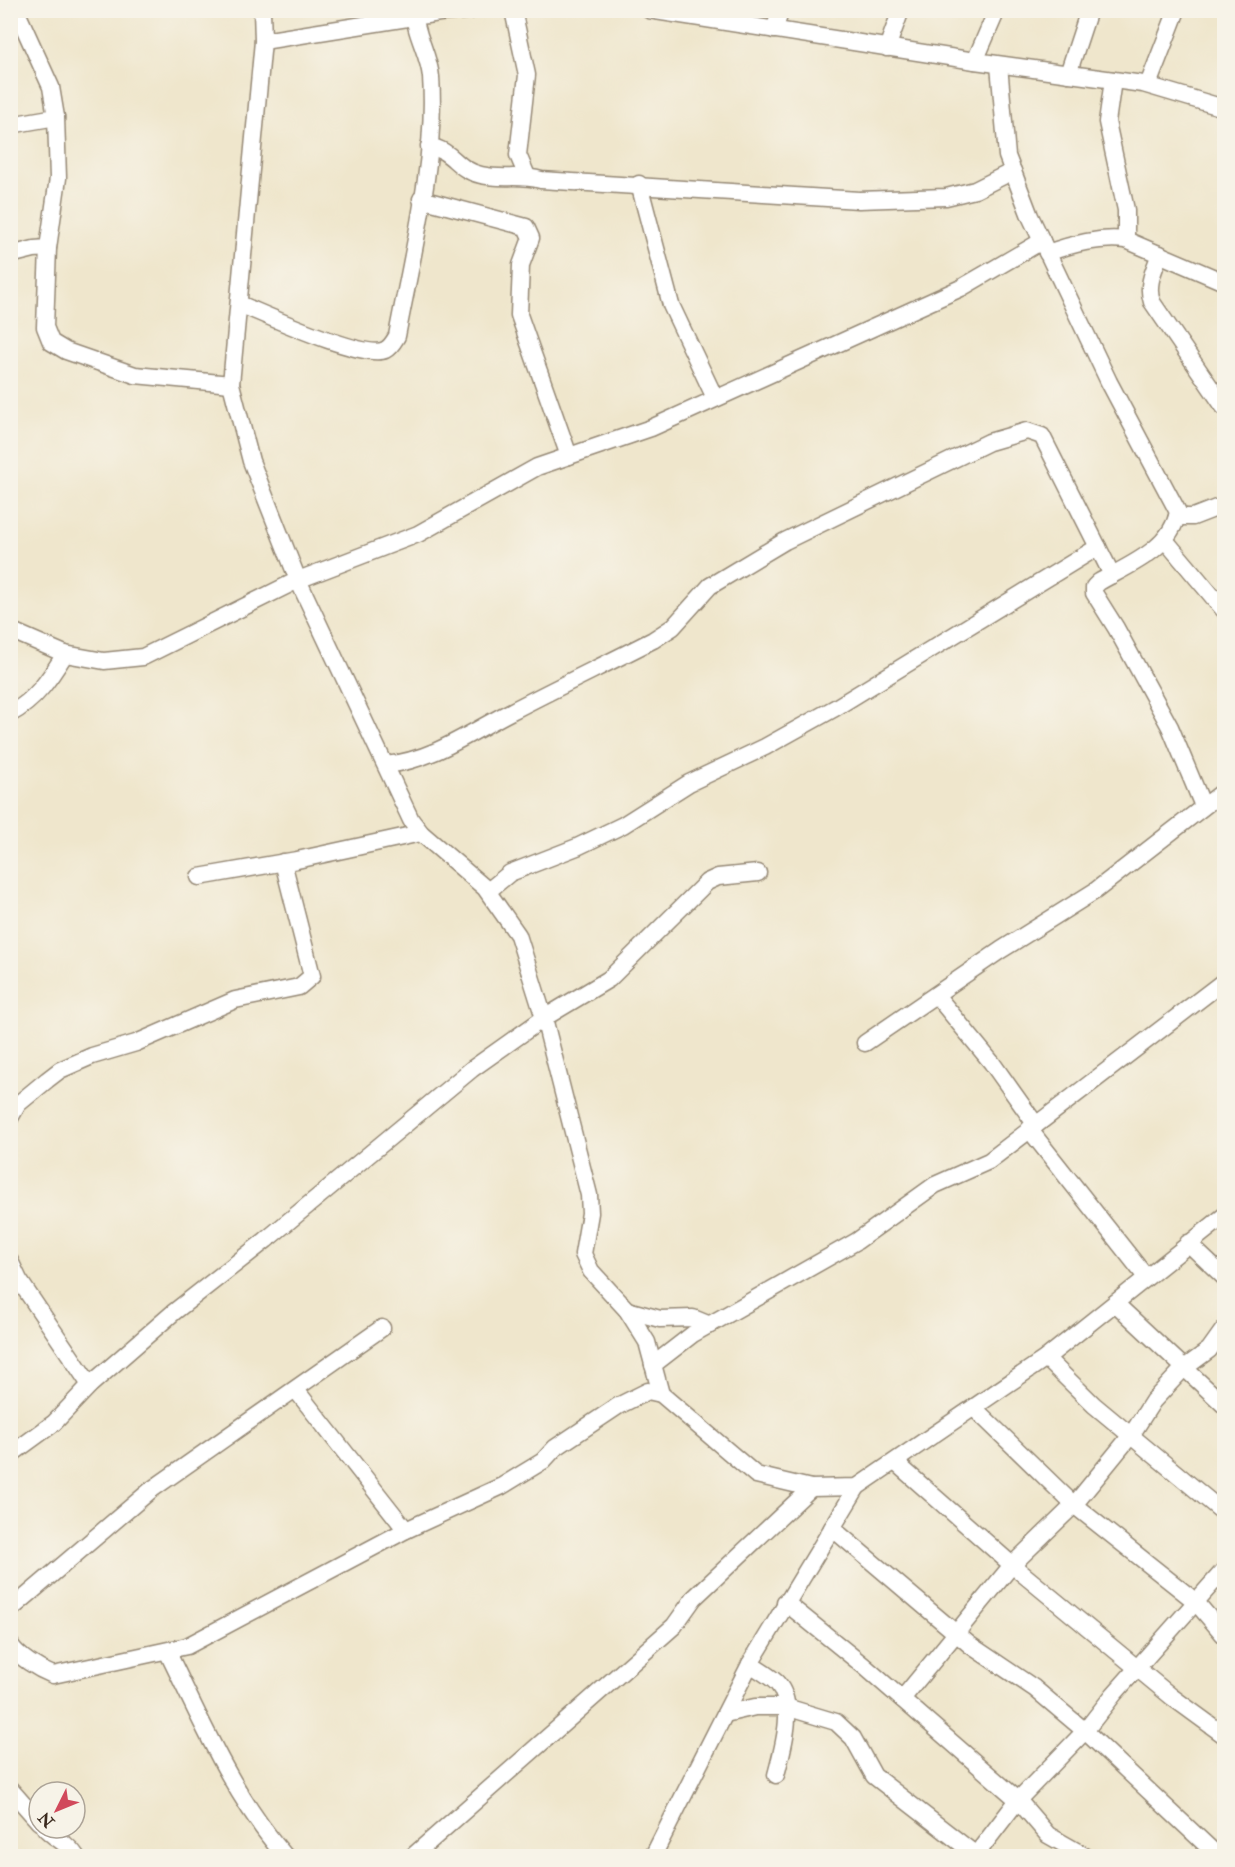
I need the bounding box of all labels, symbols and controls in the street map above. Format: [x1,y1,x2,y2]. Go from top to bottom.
north arrow [27,1780,87,1840]
text: N [34,1807,60,1832]

